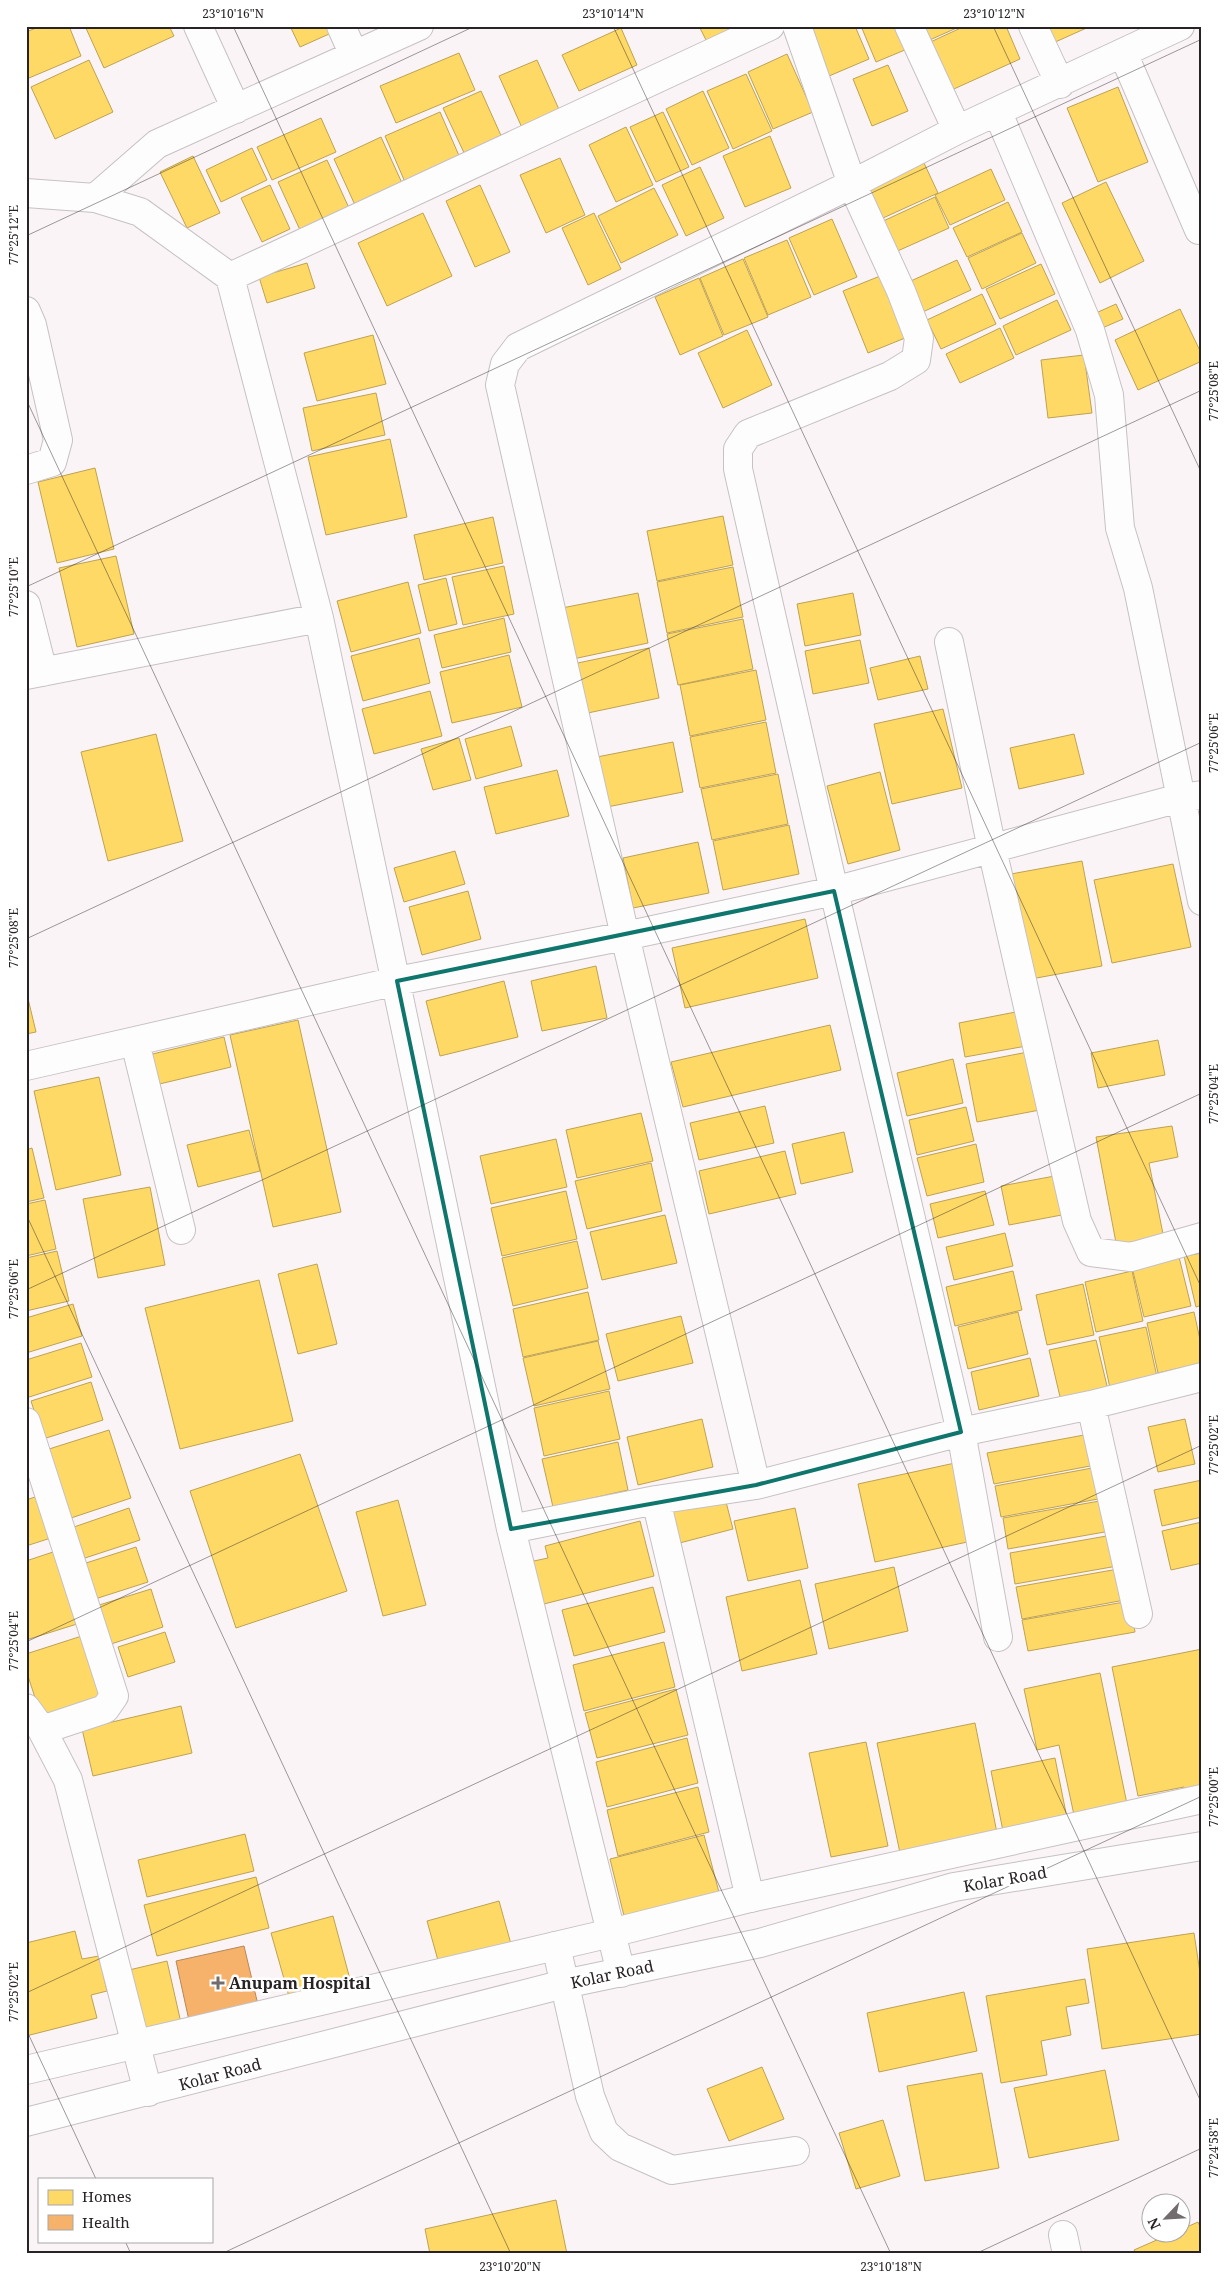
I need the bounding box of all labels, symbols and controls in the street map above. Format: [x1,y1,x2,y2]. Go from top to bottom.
text: 23°10'16"N [202,5,264,22]
text: 23°10'14"N [582,5,644,22]
text: 23°10'12"N [963,5,1025,22]
text: 77°25'12"E [5,205,22,265]
text: 77°25'08"E [1205,361,1222,421]
text: 77°25'10"E [5,557,22,617]
text: 77°25'06"E [1205,713,1222,773]
text: 77°25'08"E [5,908,22,968]
text: 77°25'04"E [1205,1064,1222,1124]
text: 77°25'06"E [5,1259,22,1319]
text: 77°25'02"E [1205,1415,1222,1475]
text: 77°25'04"E [5,1611,22,1671]
text: 77°25'00"E [1205,1767,1222,1827]
street label: Kolar Road [962,1861,1049,1897]
street label: Kolar Road [568,1954,656,1994]
text: 77°25'02"E [5,1962,22,2022]
place label: Anupam Hospital [229,1972,371,1994]
marker: Anupam Hospital [211,1976,225,1990]
street label: Kolar Road [176,2052,264,2096]
text: 77°24'58"E [1205,2118,1222,2178]
legend [38,2178,212,2242]
text: Homes [82,2186,132,2206]
north arrow [1140,2192,1190,2242]
text: Health [82,2212,130,2232]
text: N [1143,2215,1165,2233]
text: 23°10'20"N [479,2258,541,2275]
text: 23°10'18"N [860,2258,922,2275]

